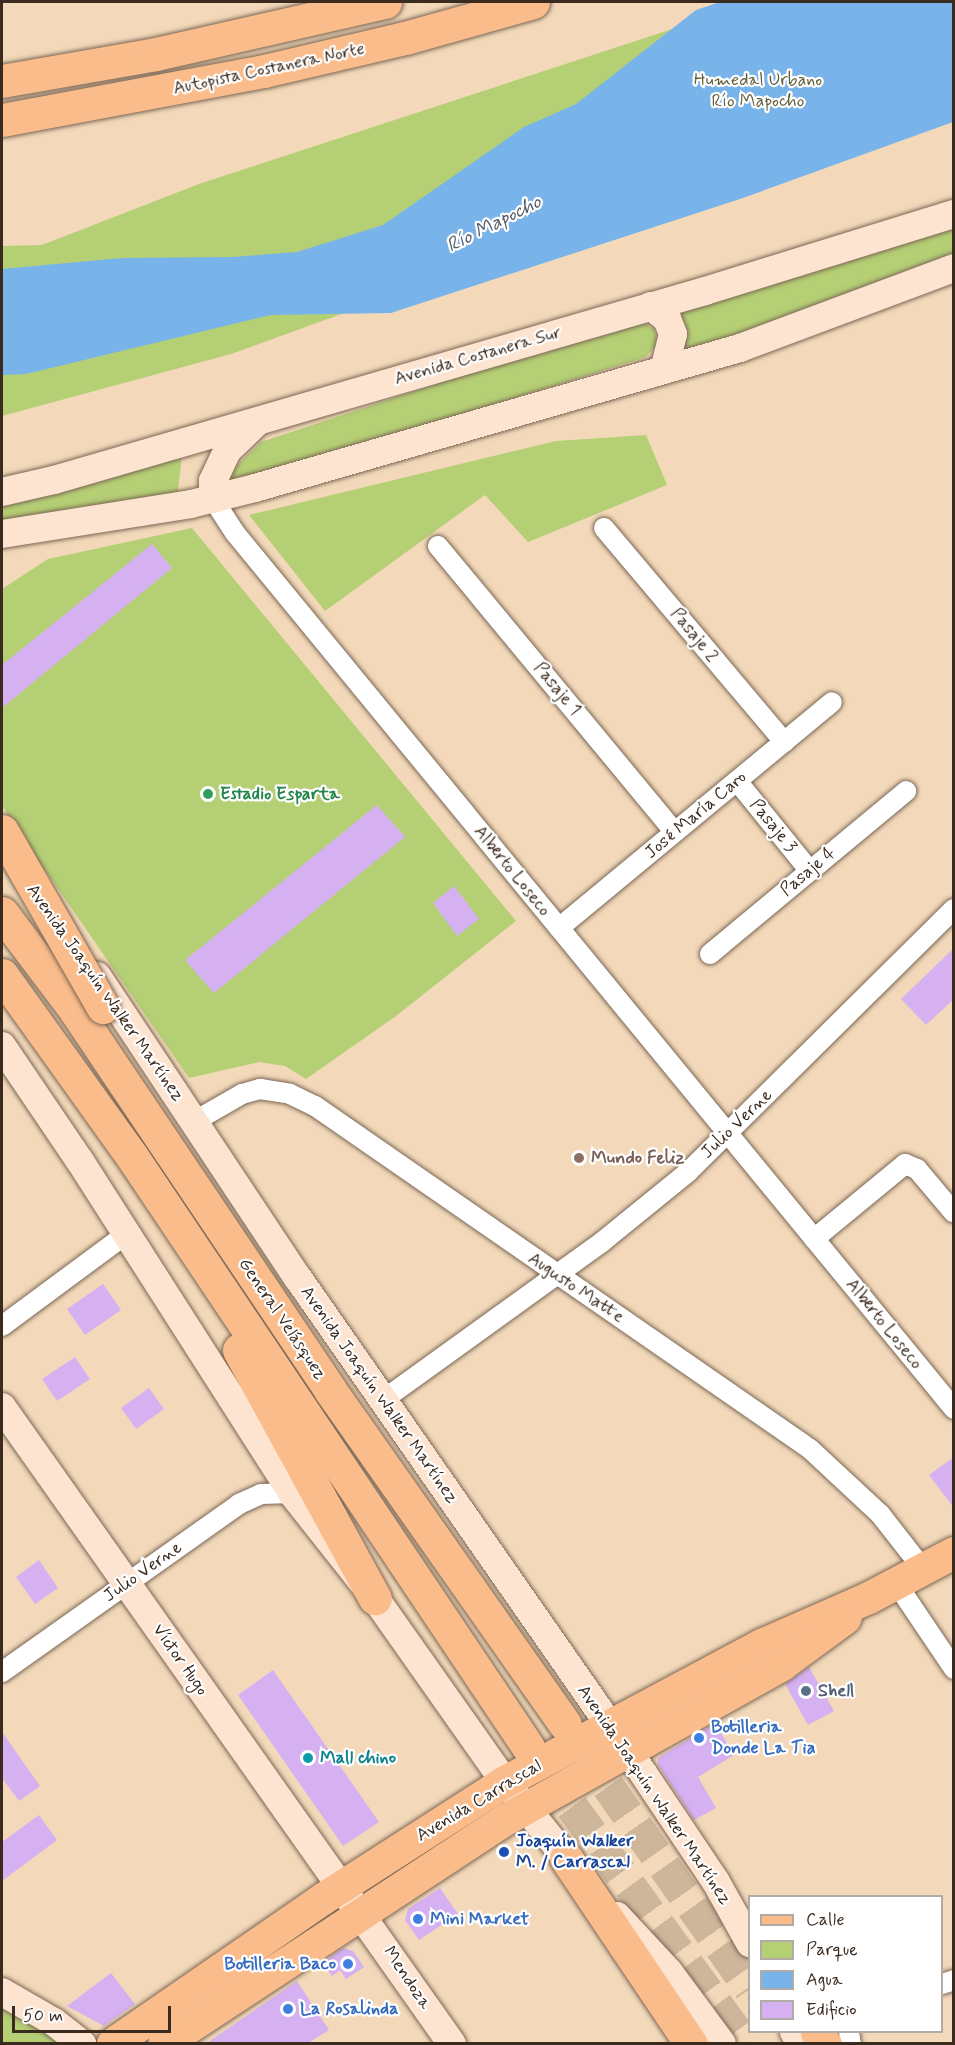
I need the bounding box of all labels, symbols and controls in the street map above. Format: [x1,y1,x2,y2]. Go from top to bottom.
street label: Autopista Costanera Norte [170,38,368,100]
park label: Humedal Urbano Río Mapocho [691,70,825,112]
water label: Río Mapocho [442,190,546,258]
street label: Avenida Costanera Sur [392,322,564,390]
street label: Pasaje 2 [665,604,723,666]
street label: Pasaje 1 [529,658,585,720]
street label: José María Caro [641,766,751,864]
place label: Estadio Esparta [220,783,340,805]
marker: Estadio Esparta [201,787,215,801]
street label: Pasaje 3 [745,795,801,857]
street label: Alberto Loseco [469,822,555,920]
street label: Pasaje 4 [776,843,840,901]
street label: Avenida Joaquín Walker Martínez [21,879,189,1107]
street label: Julio Verne [697,1085,777,1163]
place label: Mundo Feliz [591,1147,685,1169]
marker: Mundo Feliz [572,1151,586,1165]
street label: Augusto Matte [524,1248,628,1328]
street label: General Velásquez [233,1254,331,1384]
street label: Alberto Loseco [841,1275,927,1373]
street label: Avenida Joaquín Walker Martínez [295,1281,463,1509]
street label: Julio Verne [100,1537,186,1607]
street label: Víctor Hugo [147,1619,213,1701]
street label: Avenida Joaquín Walker Martínez [572,1680,736,1910]
place label: Shell [818,1680,854,1702]
marker: Shell [799,1684,813,1698]
place label: Botilleria Donde La Tia [711,1717,810,1760]
marker: Botilleria Donde La Tia [692,1731,706,1745]
place label: Mall chino [320,1747,396,1769]
marker: Mall chino [301,1751,315,1765]
street label: Avenida Carrascal [413,1755,545,1847]
place label: Joaquín Walker M. / Carrascal [516,1831,635,1874]
marker: Joaquín Walker M. / Carrascal [497,1845,511,1859]
legend [748,1895,943,2033]
place label: Mini Market [430,1908,529,1930]
text: Calle [806,1908,845,1932]
marker: Mini Market [411,1912,425,1926]
text: Parque [806,1938,858,1962]
street label: Mendoza [378,1942,436,2014]
place label: Botilleria Baco [224,1953,336,1975]
marker: Botilleria Baco [341,1957,355,1971]
text: Agua [806,1968,843,1992]
scale bar [15,1994,174,2032]
place label: La Rosalinda [300,1998,398,2020]
text: Edificio [806,1998,857,2022]
marker: La Rosalinda [281,2002,295,2016]
text: 50 m [23,2004,63,2028]

